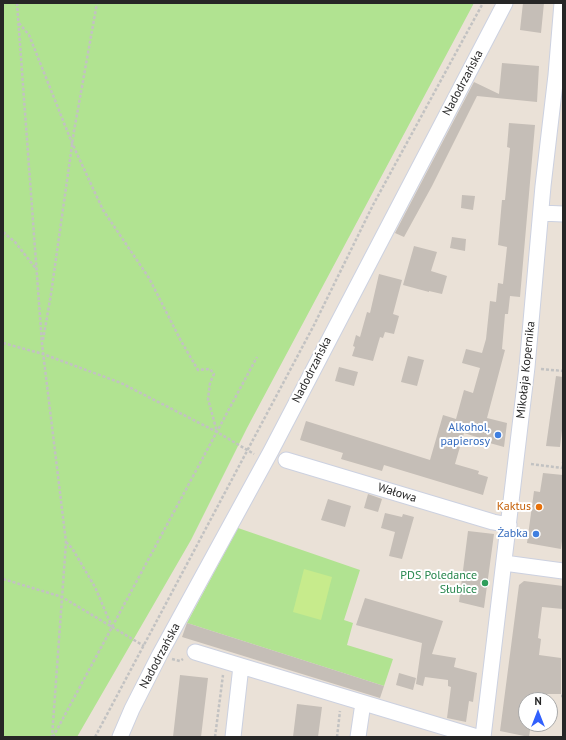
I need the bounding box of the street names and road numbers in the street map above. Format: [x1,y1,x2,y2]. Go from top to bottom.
street label: Nadodrzańska [440,48,486,118]
street label: Mikołaja Kopernika [514,321,538,419]
street label: Nadodrzańska [289,335,335,405]
street label: Wałowa [376,480,418,506]
street label: Nadodrzańska [137,621,183,691]

